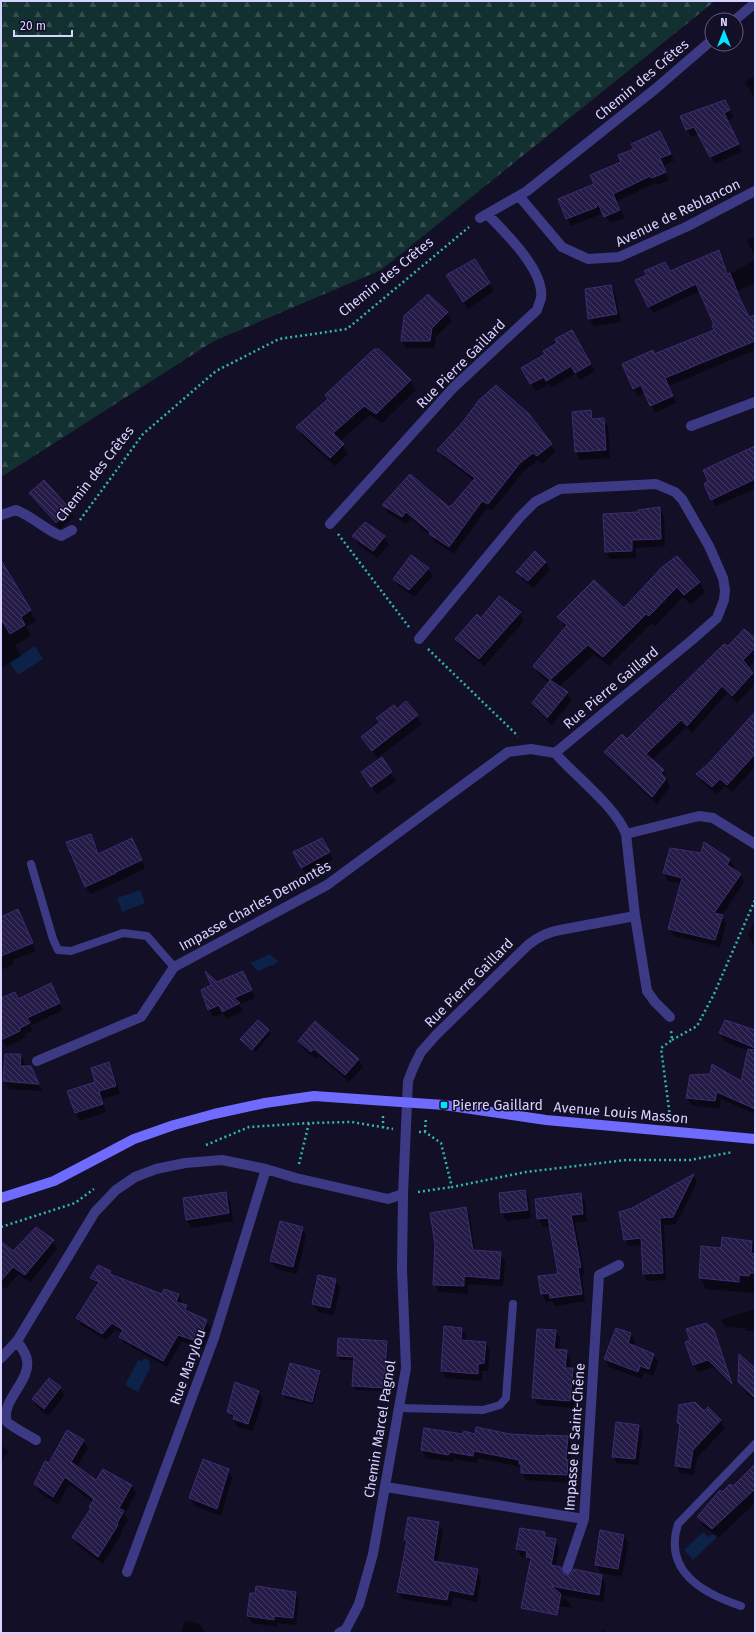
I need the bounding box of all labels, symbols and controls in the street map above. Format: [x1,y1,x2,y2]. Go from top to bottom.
scale bar [14,12,72,38]
north arrow [704,12,744,52]
text: N [720,16,728,29]
text: 20 m [20,19,46,33]
street label: Chemin des Crêtes [592,36,693,124]
street label: Avenue de Reblancon [613,175,743,251]
street label: Chemin des Crêtes [335,233,437,320]
street label: Rue Pierre Gaillard [413,316,509,412]
street label: Chemin des Crêtes [52,422,138,525]
street label: Rue Pierre Gaillard [560,643,662,733]
street label: Impasse Charles Demontès [176,857,334,955]
street label: Rue Pierre Gaillard [421,935,517,1031]
place label: Pierre Gaillard [452,1097,543,1114]
street label: Avenue Louis Masson [553,1099,689,1127]
marker: Pierre Gaillard [439,1100,449,1110]
street label: Rue Marylou [166,1327,210,1407]
street label: Chemin Marcel Pagnol [361,1359,399,1499]
street label: Impasse le Saint-Chêne [561,1362,589,1512]

